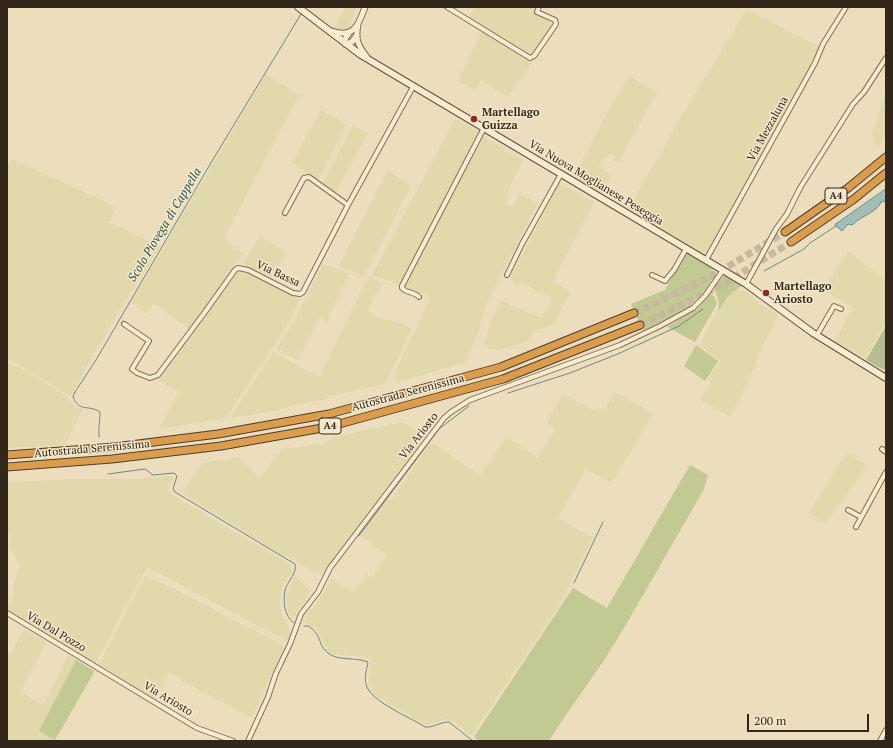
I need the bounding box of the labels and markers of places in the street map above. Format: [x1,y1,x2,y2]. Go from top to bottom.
place label: Martellago Guizza [482,106,540,132]
marker: Martellago Guizza [469,114,479,124]
place label: Martellago Ariosto [774,280,832,306]
marker: Martellago Ariosto [761,288,771,298]

